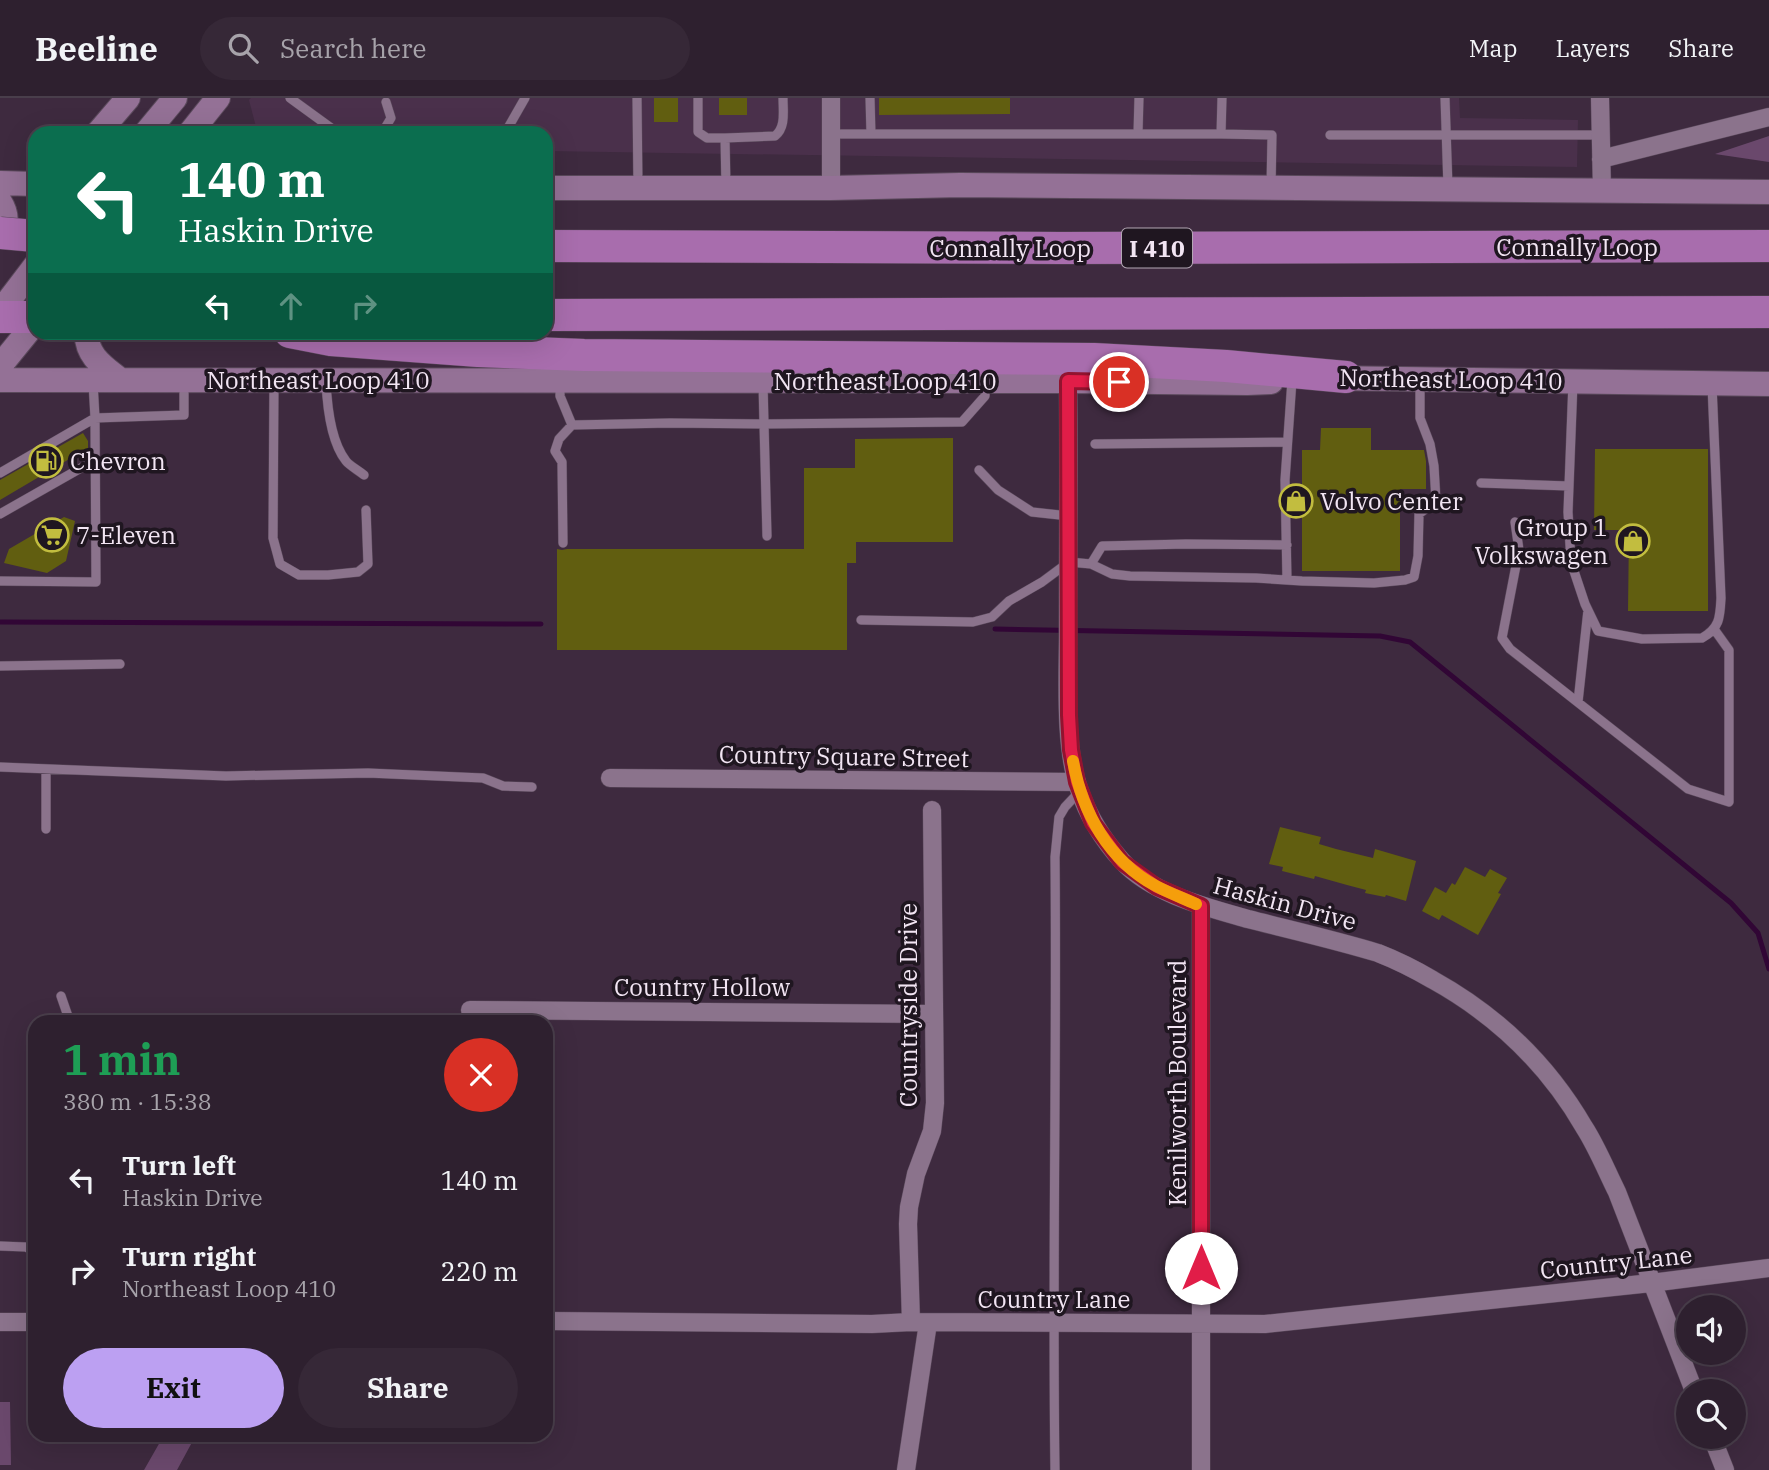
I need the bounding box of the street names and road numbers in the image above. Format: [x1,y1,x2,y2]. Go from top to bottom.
road number: I 410 [1122,228,1192,267]
street label: Connally Loop [1496,231,1658,263]
street label: Connally Loop [929,232,1091,264]
street label: Northeast Loop 410 [1339,361,1563,397]
street label: Northeast Loop 410 [206,364,430,396]
street label: Northeast Loop 410 [773,365,997,397]
street label: Country Square Street [719,738,969,774]
street label: Haskin Drive [1210,869,1360,937]
street label: Countryside Drive [892,903,924,1107]
street label: Kenilworth Boulevard [1161,960,1193,1206]
street label: Country Hollow [614,971,790,1003]
street label: Country Lane [1538,1238,1694,1286]
street label: Country Lane [978,1283,1130,1315]

